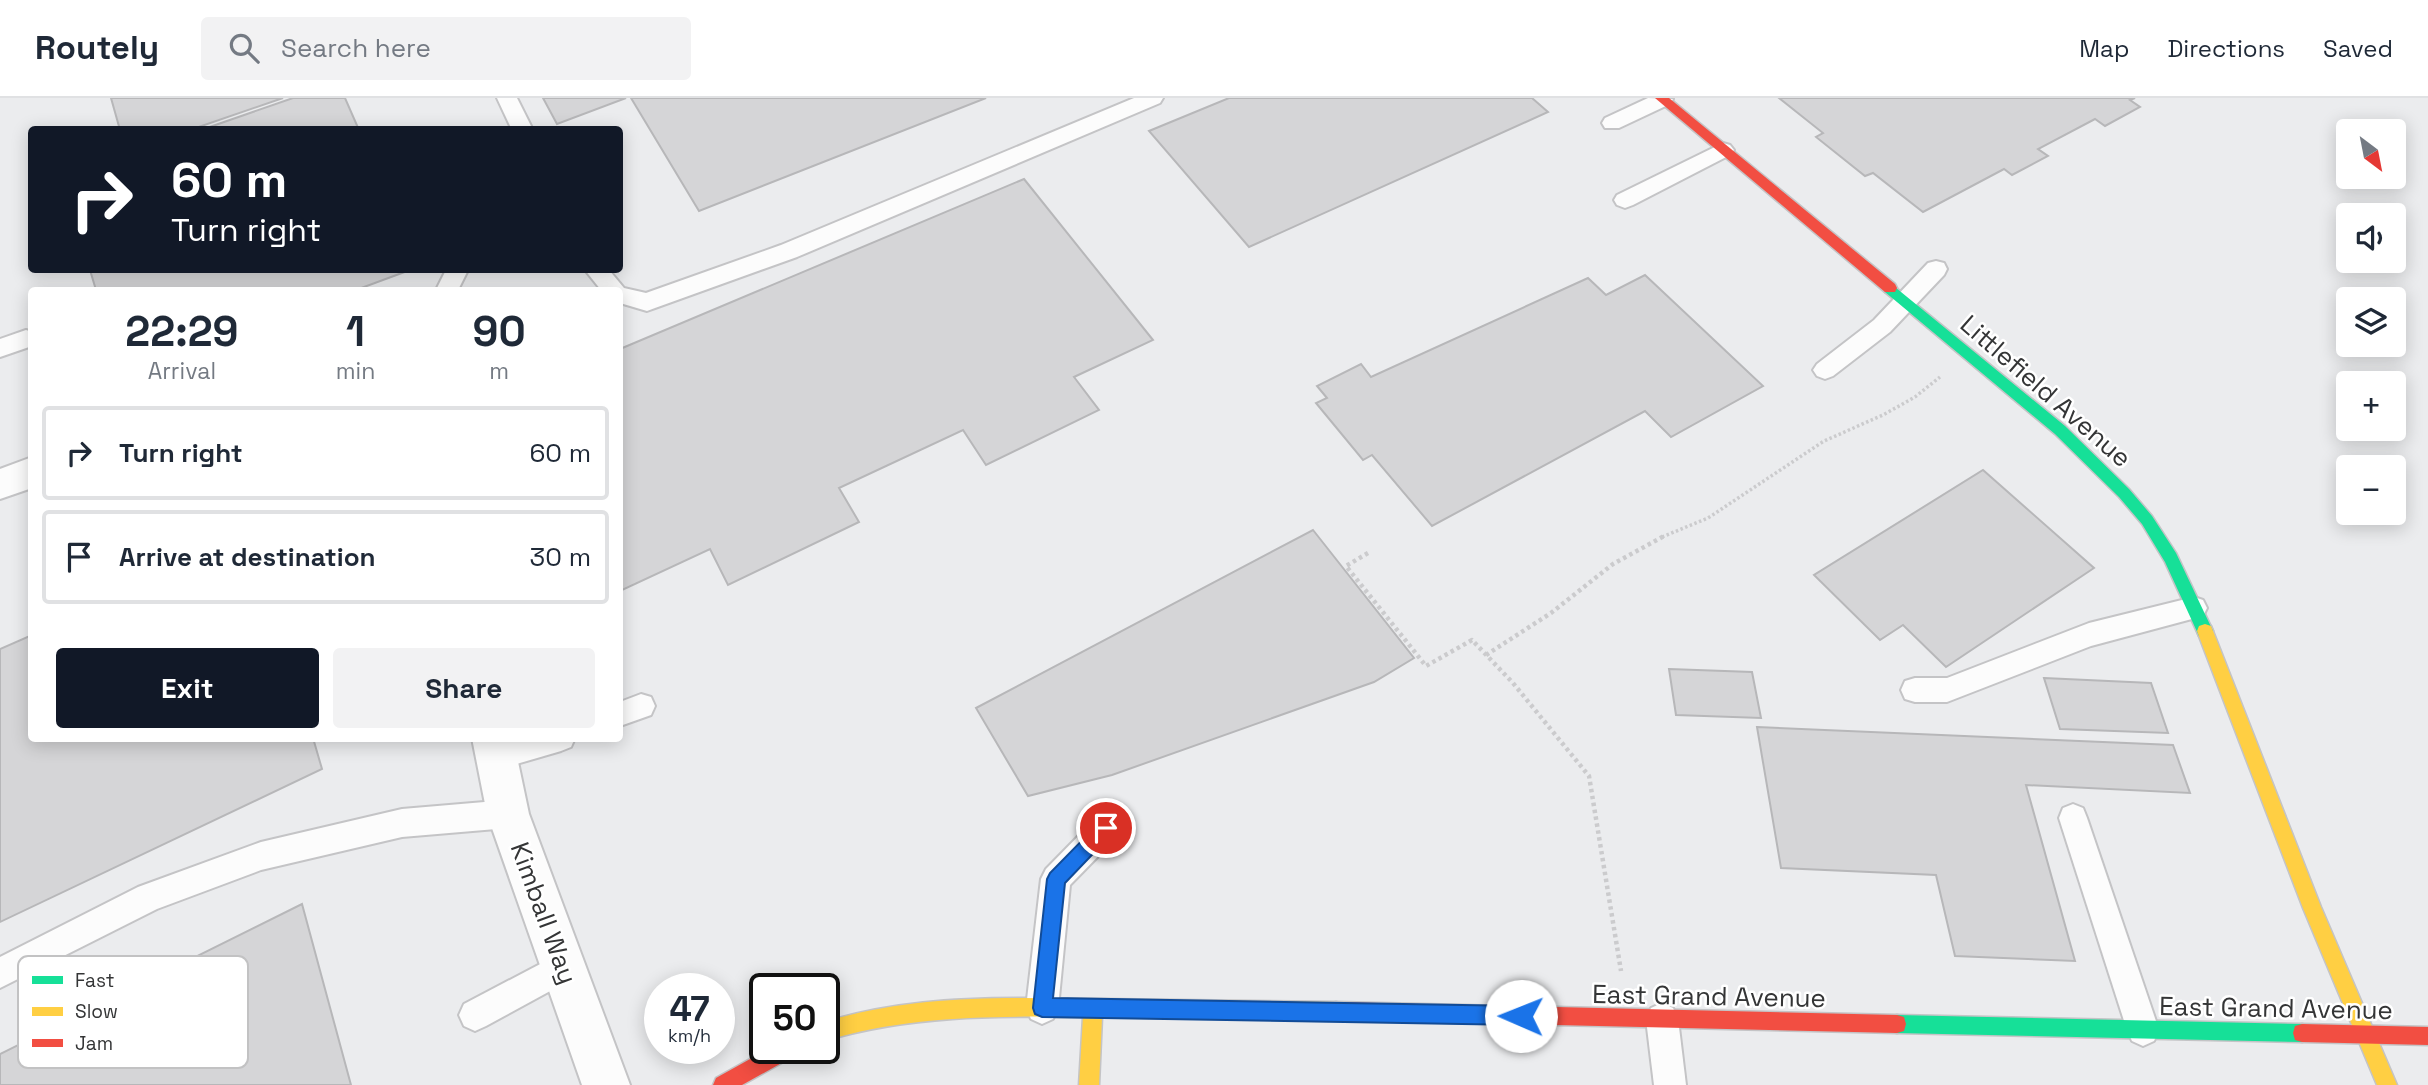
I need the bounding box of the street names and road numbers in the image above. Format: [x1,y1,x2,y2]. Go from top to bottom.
street label: Littlefield Avenue [1953,307,2139,475]
street label: Kimball Way [503,837,585,989]
street label: East Grand Avenue [1592,977,1826,1015]
street label: East Grand Avenue [2159,989,2393,1027]

